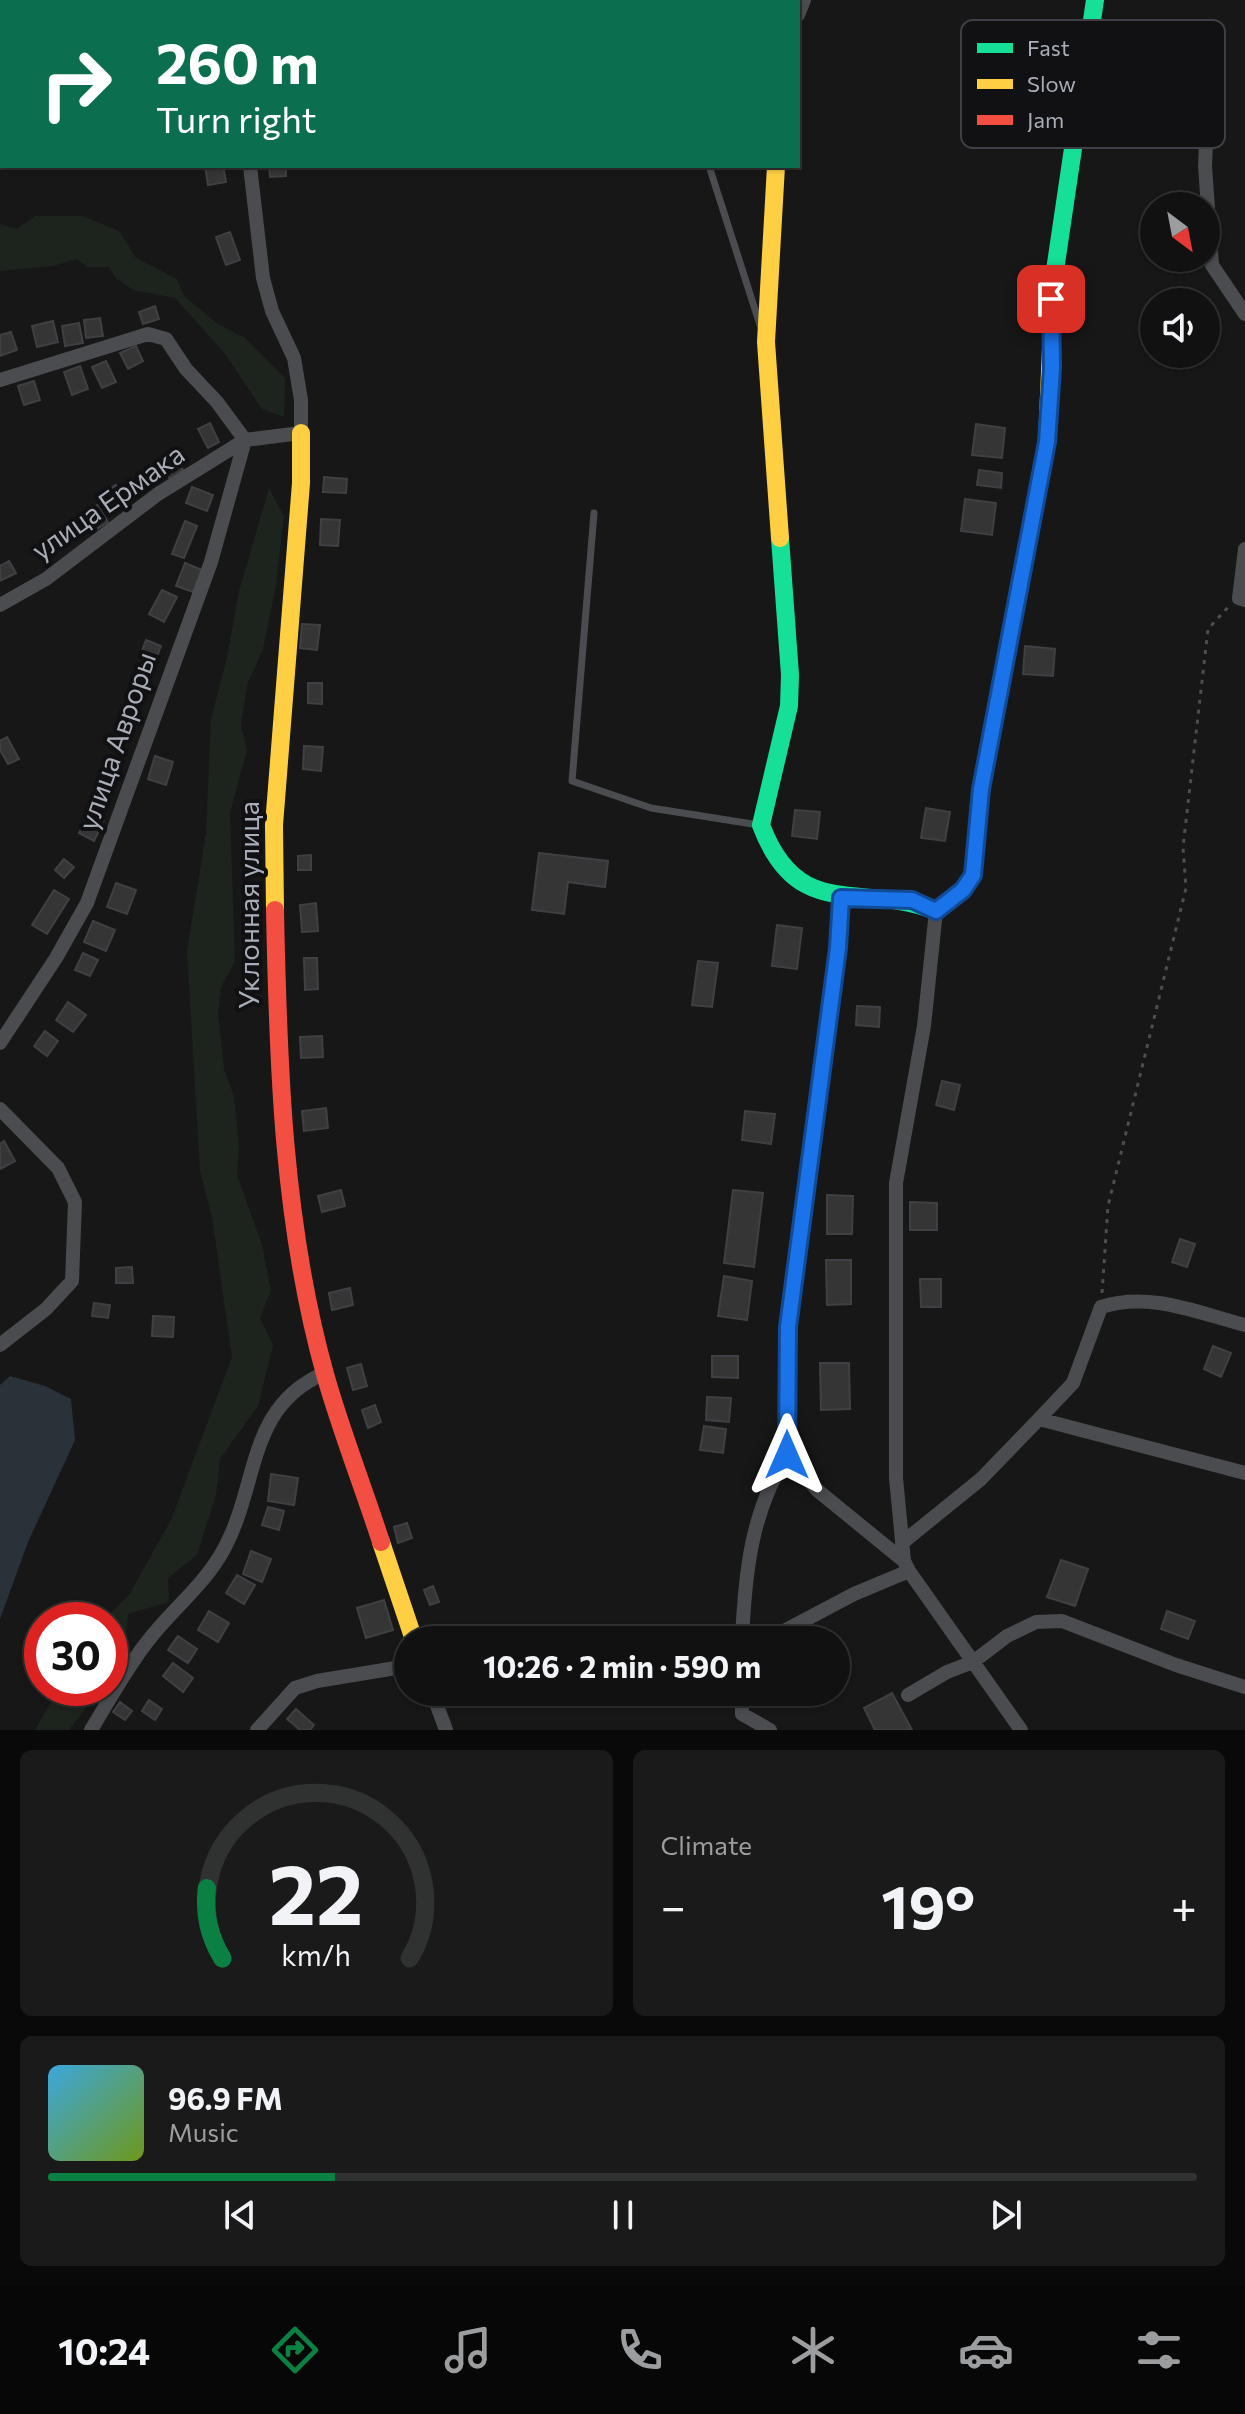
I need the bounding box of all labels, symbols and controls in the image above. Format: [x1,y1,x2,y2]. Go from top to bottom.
legend [961,20,1225,148]
text: 260 m [156,27,319,96]
icon: right [24,32,128,136]
text: Fast [1027,34,1070,61]
text: Slow [1027,70,1076,97]
text: Turn right [156,96,317,140]
text: Jam [1027,106,1064,133]
north arrow [1140,192,1220,272]
map controls [1140,192,1220,368]
pin [1017,265,1085,333]
icon: arrive [1029,277,1073,321]
button: sound [1140,288,1220,368]
street label: улица Ермака [24,436,190,566]
street label: улица Авроры [70,647,162,834]
street label: Уклонная улица [231,801,265,1009]
position arrow [745,1413,829,1497]
speed limit sign: 30 [24,1602,128,1706]
text: 10:26 · 2 min · 590 m [483,1647,761,1684]
text: Climate [661,1829,752,1860]
text: 22 [269,1840,364,1942]
text: 19° [881,1868,975,1941]
text: − [661,1878,686,1932]
text: + [1171,1878,1197,1932]
text: km/h [281,1937,351,1972]
text: 96.9 FM [168,2079,283,2116]
text: Music [168,2116,239,2147]
icon: previous [218,2193,262,2237]
icon: pause [601,2193,645,2237]
icon: next [984,2193,1028,2237]
icon: directions [267,2322,323,2378]
icon: music [440,2322,496,2378]
icon: phone [612,2322,668,2378]
icon: climate [785,2322,841,2378]
icon: car [958,2322,1014,2378]
icon: filters [1131,2322,1187,2378]
text: 10:24 [58,2328,150,2372]

